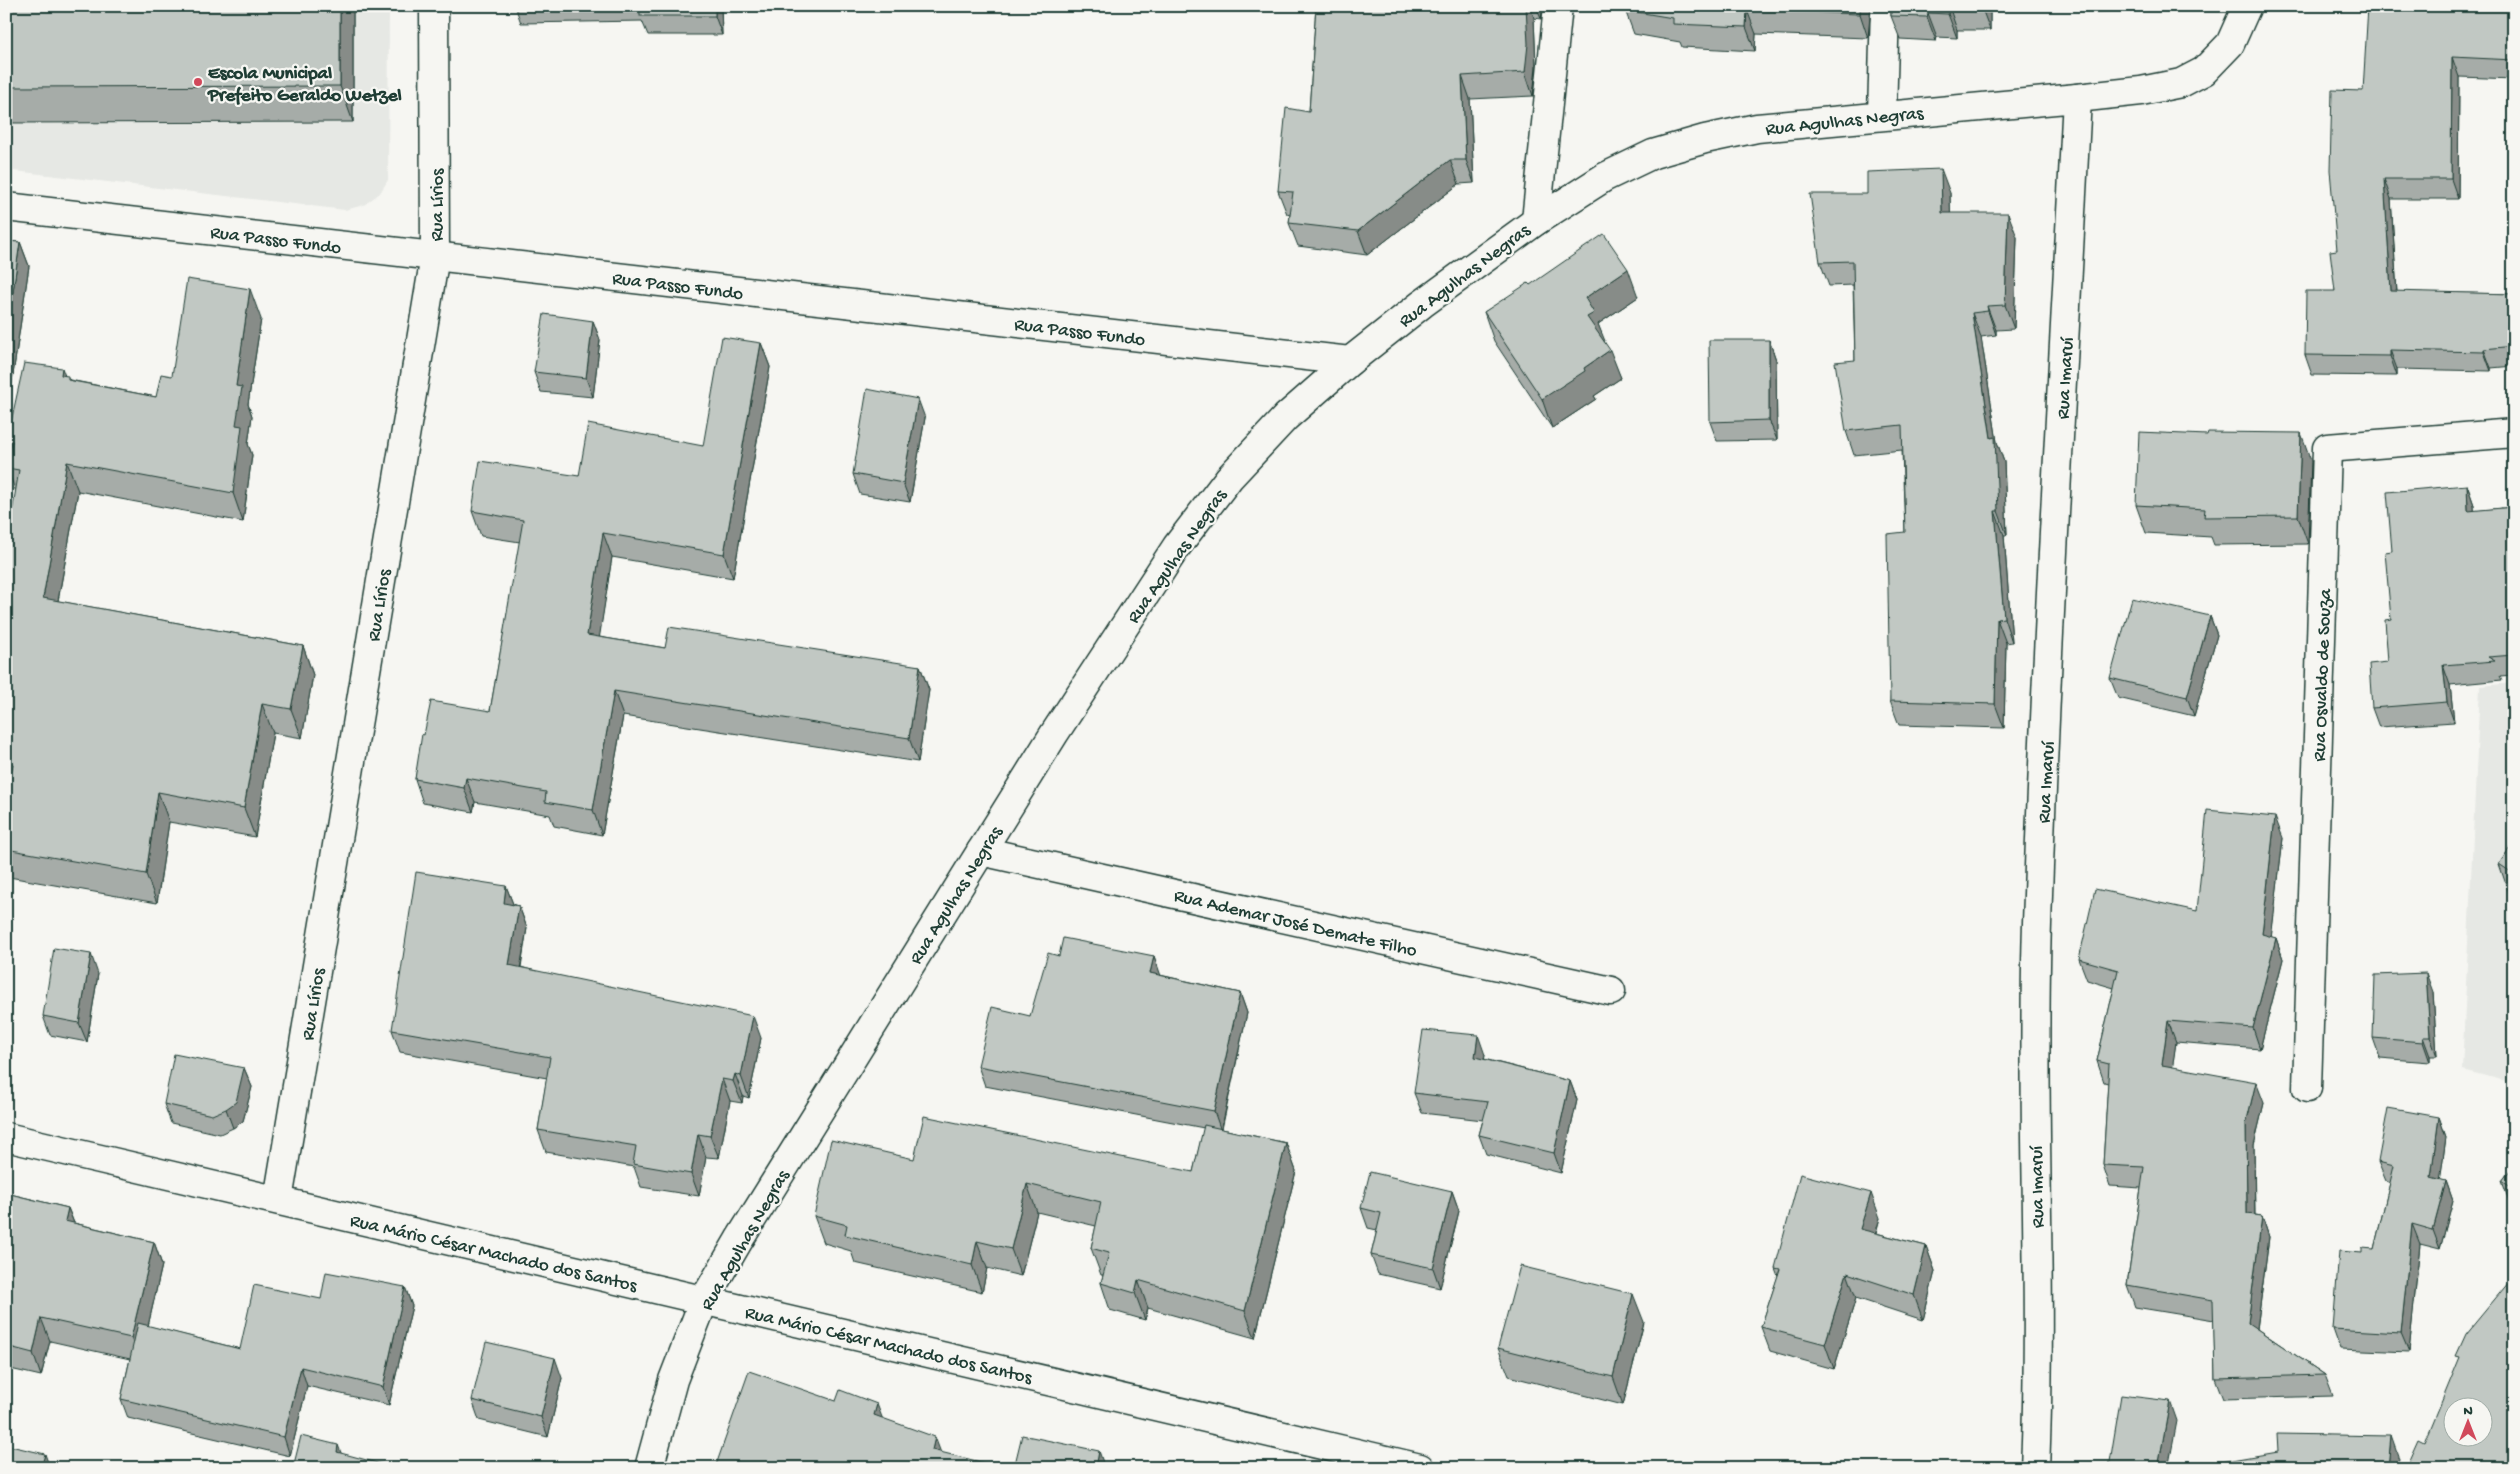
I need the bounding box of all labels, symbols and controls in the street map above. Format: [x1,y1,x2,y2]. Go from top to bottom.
place label: Escola Municipal Prefeito Geraldo Wetzel [207,63,402,108]
marker: Escola Municipal Prefeito Geraldo Wetzel [192,76,204,88]
street label: Rua Agulhas Negras [1764,103,1925,142]
street label: Rua Lírios [427,168,450,241]
street label: Rua Agulhas Negras [1395,219,1536,334]
street label: Rua Passo Fundo [209,222,343,261]
street label: Rua Passo Fundo [611,268,745,307]
street label: Rua Passo Fundo [1013,314,1147,353]
street label: Rua Imaruí [2053,336,2080,420]
street label: Rua Agulhas Negras [1123,485,1233,629]
street label: Rua Lírios [363,567,398,643]
street label: Rua Osvaldo de Souza [2309,587,2338,762]
street label: Rua Imaruí [2034,740,2061,824]
street label: Rua Agulhas Negras [905,822,1009,969]
street label: Rua Ademar José Demate Filho [1171,885,1419,964]
street label: Rua Lírios [297,966,332,1042]
street label: Rua Imaruí [2026,1145,2051,1228]
street label: Rua Agulhas Negras [696,1165,796,1315]
street label: Rua Mário César Machado dos Santos [348,1210,640,1299]
street label: Rua Mário César Machado dos Santos [743,1302,1035,1391]
north arrow [2442,1396,2492,1446]
text: N [2463,1403,2473,1420]

